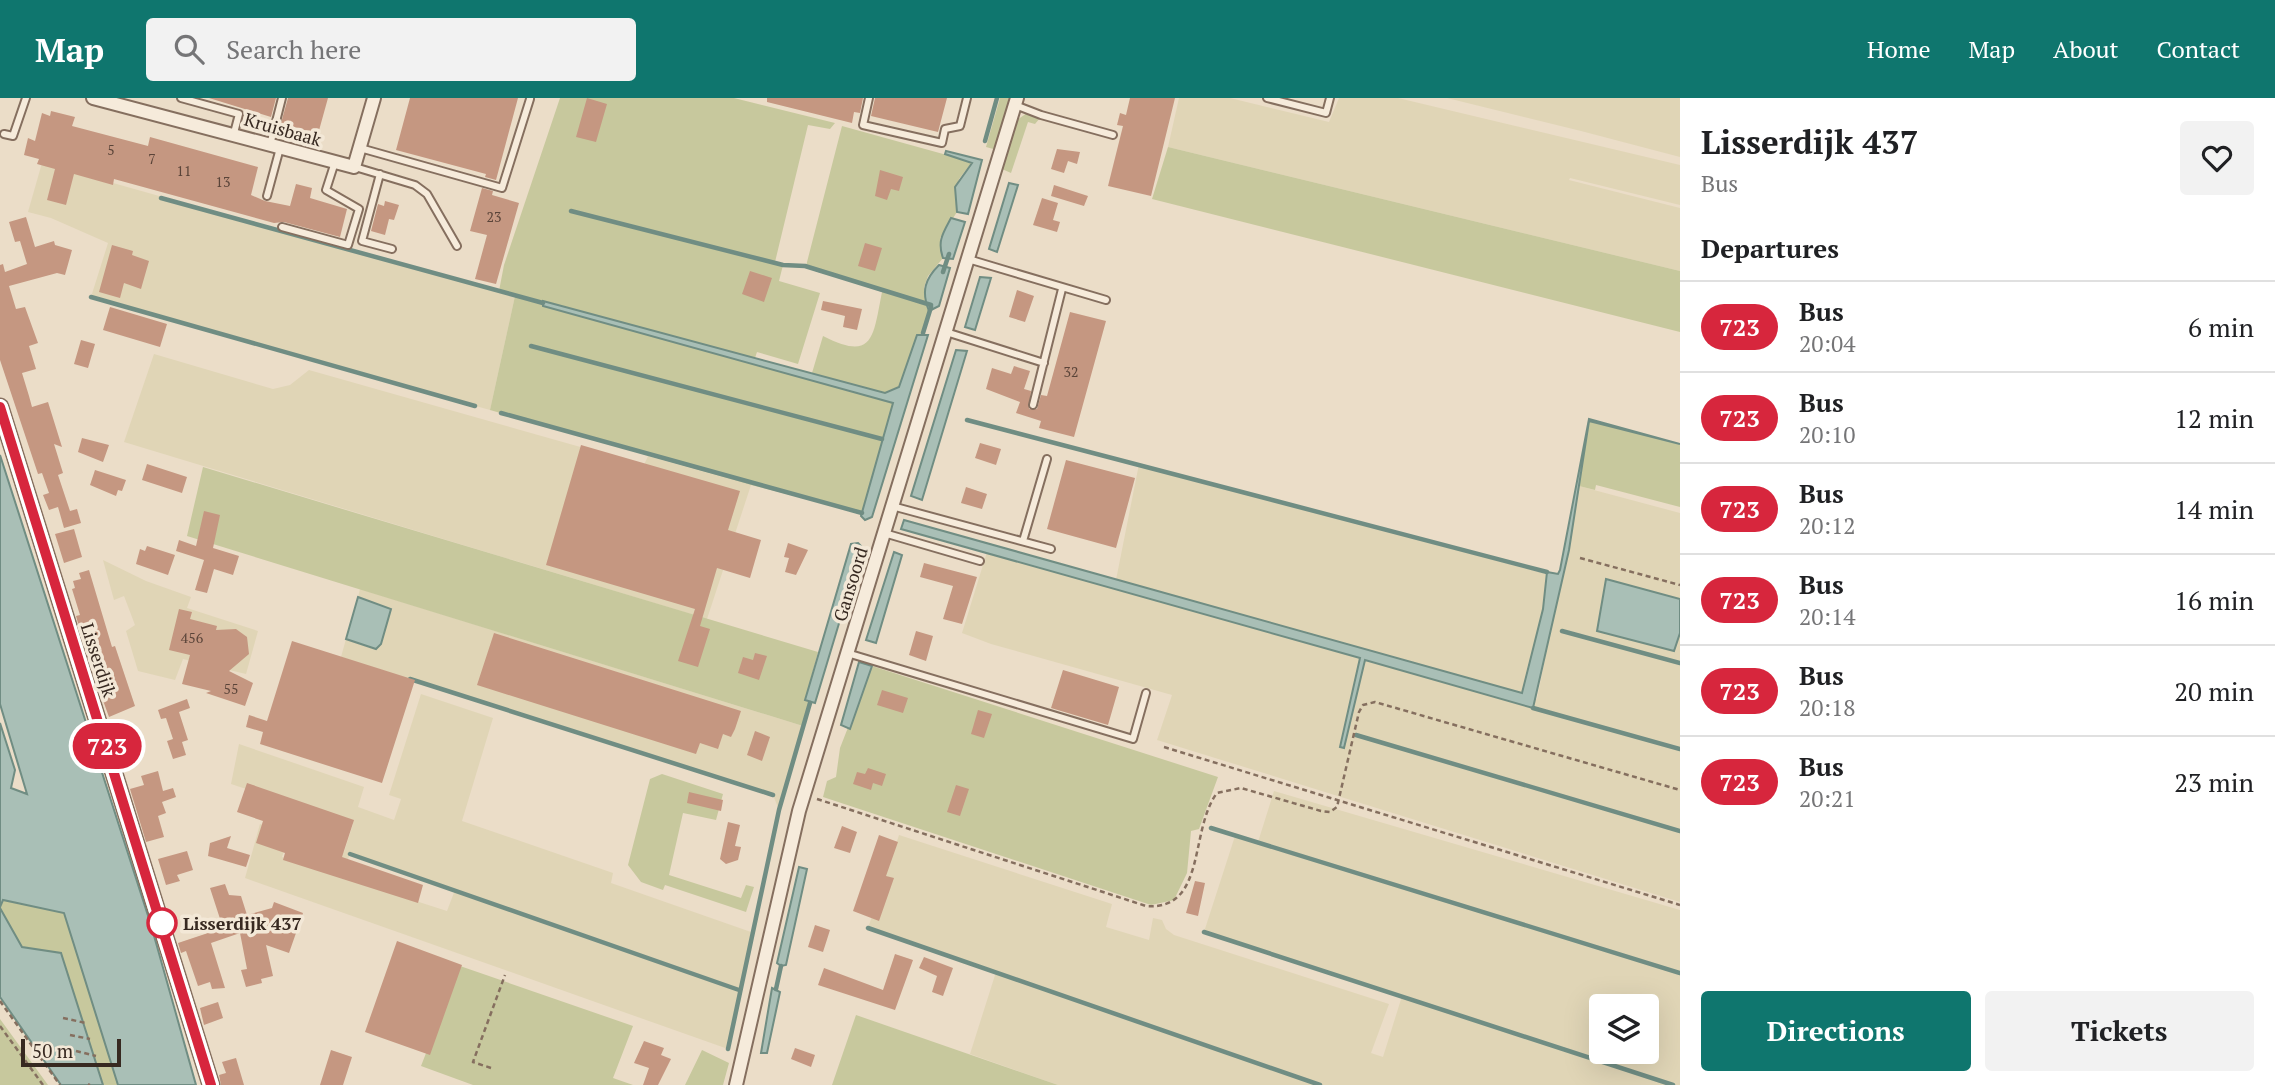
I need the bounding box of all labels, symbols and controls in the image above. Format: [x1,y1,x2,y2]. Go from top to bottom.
search box [146,18,636,81]
text: Map [35,28,104,71]
icon: search [170,30,208,68]
text: Search here [226,32,361,66]
text: Home [1867,33,1931,65]
text: Map [1969,33,2015,65]
text: About [2053,33,2119,65]
text: Contact [2157,33,2240,65]
street label: Kruisbaak [242,107,325,152]
text: Lisserdijk 437 [1701,120,1918,163]
button: heart [2180,121,2254,195]
house number: 5 [107,140,115,159]
house number: 7 [148,149,156,168]
house number: 11 [177,161,191,180]
text: Bus [1701,168,1738,199]
house number: 13 [216,172,230,191]
house number: 23 [487,207,501,226]
text: Departures [1701,231,1839,265]
text: Bus [1799,294,1844,328]
text: 6 min [2188,310,2254,344]
text: 723 [1719,311,1760,343]
text: 20:04 [1799,328,1856,359]
house number: 32 [1064,362,1078,381]
text: Bus [1799,385,1844,419]
text: 12 min [2174,401,2254,435]
text: 723 [1719,402,1760,434]
text: 20:10 [1799,419,1856,450]
text: Bus [1799,476,1844,510]
text: 14 min [2174,492,2254,526]
text: 723 [1719,493,1760,525]
text: 20:12 [1799,510,1856,541]
street label: Gansoord [827,544,873,624]
text: Bus [1799,567,1844,601]
text: 16 min [2174,583,2254,617]
text: 723 [1719,584,1760,616]
text: 20:14 [1799,601,1856,632]
street label: Lisserdijk [76,620,122,701]
house number: 456 [181,628,204,647]
text: Bus [1799,658,1844,692]
text: 20 min [2174,674,2254,708]
text: 723 [1719,675,1760,707]
house number: 55 [224,679,238,698]
text: 20:18 [1799,692,1856,723]
line badge: 723 [67,723,147,769]
text: 723 [87,730,127,762]
text: Bus [1799,749,1844,783]
text: 23 min [2174,765,2254,799]
text: 723 [1719,766,1760,798]
text: 20:21 [1799,783,1856,814]
marker: Lisserdijk 437 [147,908,177,938]
place label: Lisserdijk 437 [183,911,302,935]
button: Directions [1701,991,1971,1071]
button: Tickets [1985,991,2254,1071]
map controls [1589,994,1659,1064]
button: layers [1589,994,1659,1064]
scale bar [21,1036,121,1068]
text: 50 m [32,1038,73,1063]

